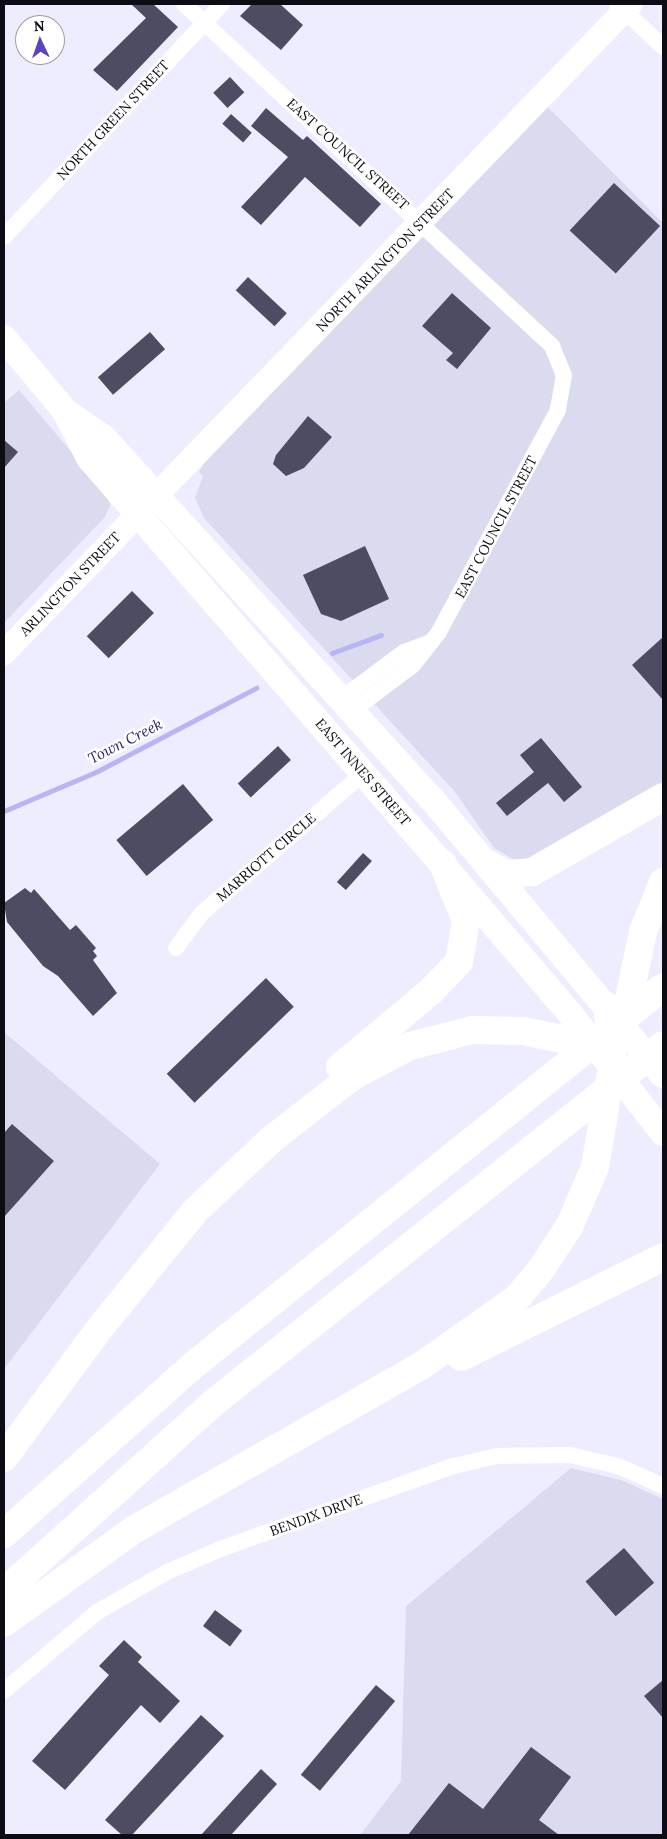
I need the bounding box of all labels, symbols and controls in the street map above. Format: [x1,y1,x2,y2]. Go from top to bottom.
north arrow [15,15,65,65]
text: N [33,17,45,35]
street label: NORTH GREEN STREET [53,57,173,183]
street label: EAST COUNCIL STREET [284,95,412,213]
street label: NORTH ARLINGTON STREET [312,185,458,335]
street label: EAST COUNCIL STREET [451,453,541,601]
street label: ARLINGTON STREET [16,529,124,639]
water label: Town Creek [85,715,165,767]
street label: EAST INNES STREET [312,715,414,829]
street label: MARRIOTT CIRCLE [213,809,319,905]
street label: BENDIX DRIVE [267,1490,365,1540]

